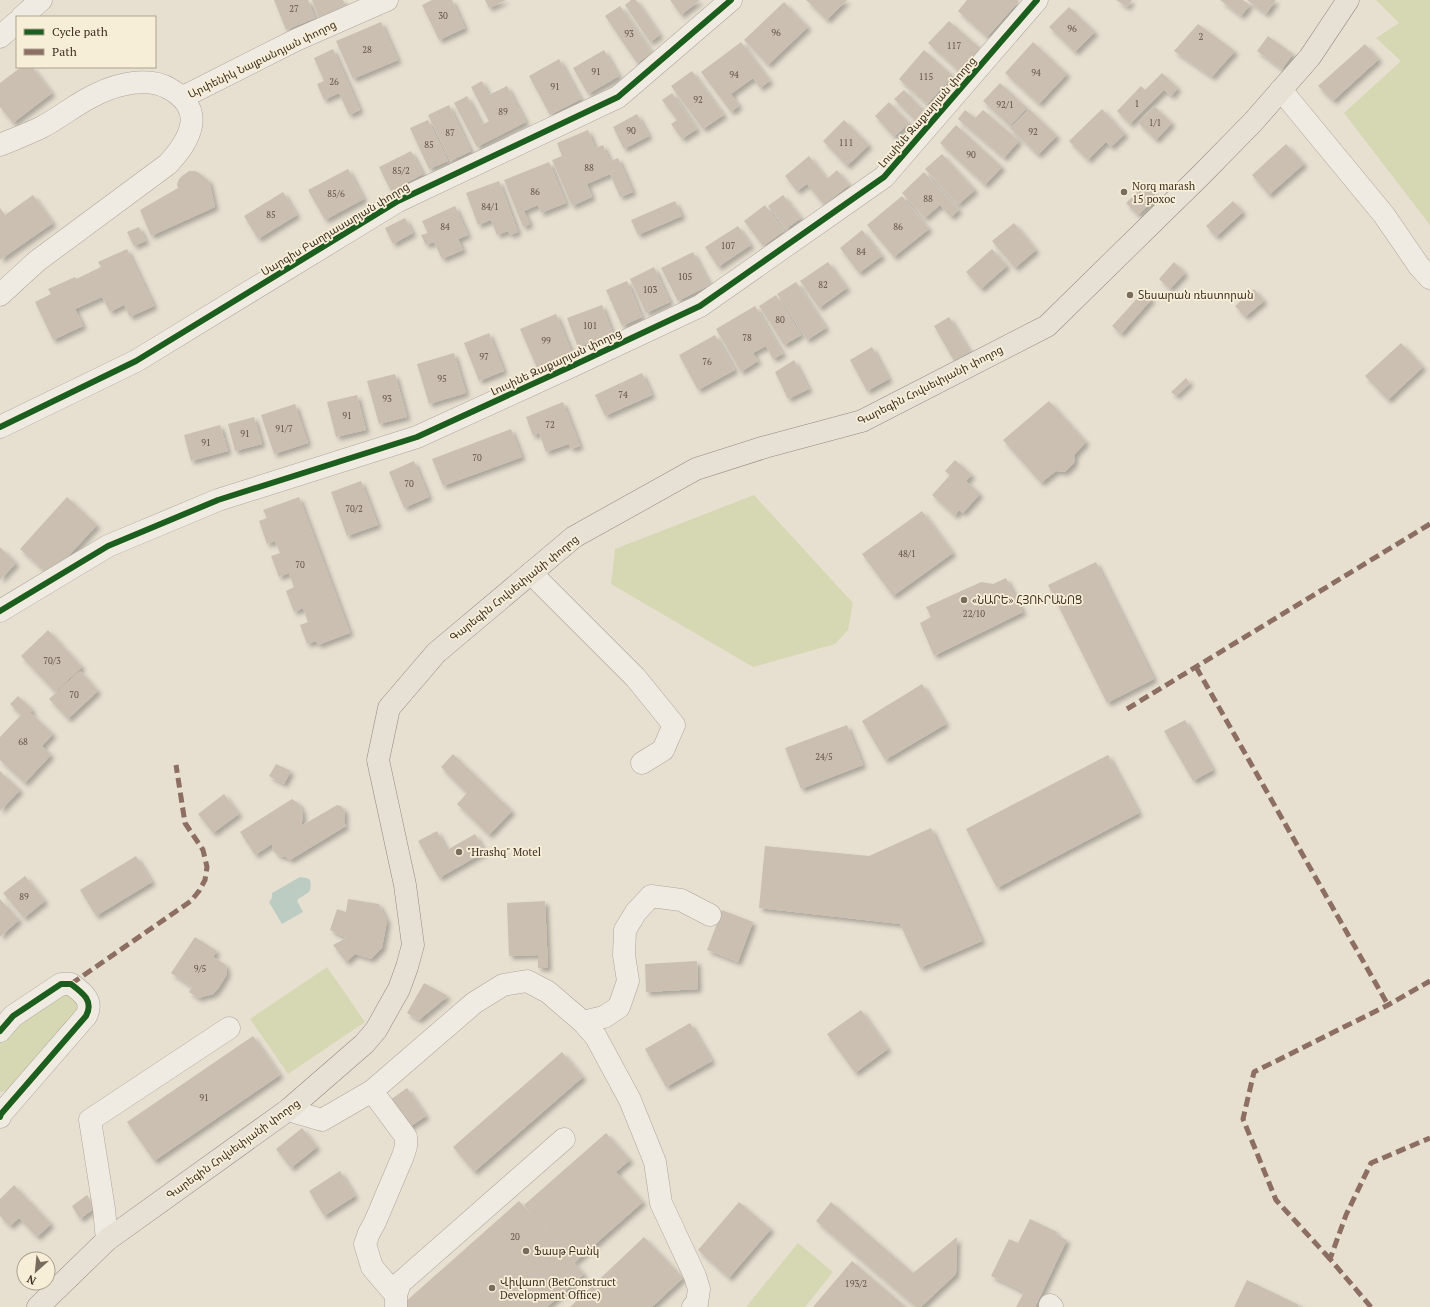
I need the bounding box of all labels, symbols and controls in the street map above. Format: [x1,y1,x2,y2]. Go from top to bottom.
house number: 27 [289,3,299,15]
house number: 30 [438,10,448,22]
legend [16,16,156,68]
street label: Արփենիկ Նալբանդյան փողոց [185,17,339,101]
house number: 96 [1067,23,1077,35]
text: Cycle path [52,24,108,39]
house number: 96 [771,27,781,39]
house number: 93 [624,28,634,40]
house number: 2 [1199,31,1204,43]
house number: 117 [947,40,961,52]
text: Path [52,44,77,59]
house number: 28 [362,44,372,56]
street label: Լուսինե Զաքարյան փողոց [875,54,979,170]
house number: 91 [591,66,601,78]
house number: 94 [1031,67,1041,79]
house number: 94 [729,69,739,81]
house number: 115 [919,71,933,83]
house number: 26 [329,76,339,88]
house number: 91 [550,81,560,93]
house number: 92 [693,94,703,106]
house number: 1 [1135,98,1139,110]
house number: 92/1 [996,99,1014,111]
house number: 89 [498,106,508,118]
house number: 1/1 [1149,117,1161,129]
house number: 90 [626,125,636,137]
house number: 92 [1028,126,1038,138]
house number: 87 [445,127,455,139]
house number: 111 [839,137,853,149]
house number: 85 [424,139,434,151]
house number: 90 [966,149,976,161]
house number: 88 [584,162,594,174]
house number: 85/2 [392,165,410,177]
street label: Սարգիս Բաղդասարյան փողոց [258,179,412,279]
place label: Norq marash 15 poxoc [1132,179,1196,206]
house number: 86 [530,186,540,198]
marker: Norq marash 15 poxoc [1119,187,1129,197]
house number: 85/6 [327,188,345,200]
house number: 88 [923,193,933,205]
house number: 84/1 [481,201,499,213]
house number: 85 [266,209,276,221]
house number: 84 [440,221,450,233]
house number: 86 [893,221,903,233]
house number: 107 [721,240,735,252]
house number: 84 [856,246,866,258]
house number: 105 [678,271,692,283]
house number: 82 [818,279,828,291]
house number: 103 [643,284,657,296]
place label: Տեսարան ռեստորան [1138,288,1254,302]
marker: Տեսարան ռեստորան [1125,290,1135,300]
house number: 80 [775,314,785,326]
house number: 101 [583,320,597,332]
street label: Լուսինե Զաքարյան փողոց [488,325,624,399]
house number: 78 [742,332,752,344]
house number: 99 [541,335,551,347]
street label: Գարեգին Հովսեփյանի փողոց [855,342,1005,428]
house number: 97 [479,351,489,363]
house number: 76 [702,356,712,368]
house number: 95 [437,373,447,385]
house number: 74 [618,389,628,401]
house number: 93 [382,393,392,405]
house number: 91 [342,410,352,422]
house number: 72 [545,419,555,431]
house number: 91/7 [275,423,293,435]
house number: 91 [240,428,250,440]
house number: 91 [201,437,211,449]
house number: 70 [472,452,482,464]
house number: 70 [404,478,414,490]
house number: 70/2 [345,503,363,515]
street label: Գարեգին Հովսեփյանի փողոց [447,532,581,644]
house number: 48/1 [898,548,916,560]
house number: 70 [295,559,305,571]
place label: «ՆԱՐԵ» ՀՅՈՒՐԱՆՈՑ [972,593,1082,607]
marker: «ՆԱՐԵ» ՀՅՈՒՐԱՆՈՑ [959,595,969,605]
house number: 22/10 [963,608,985,620]
house number: 70/3 [43,655,61,667]
house number: 70 [69,689,79,701]
house number: 68 [18,736,28,748]
house number: 24/5 [815,751,833,763]
place label: "Hrashq" Motel [467,845,541,859]
marker: "Hrashq" Motel [454,847,464,857]
house number: 89 [19,891,29,903]
house number: 9/5 [194,963,207,975]
house number: 91 [199,1092,209,1104]
street label: Գարեգին Հովսեփյանի փողոց [163,1096,303,1202]
house number: 20 [510,1231,520,1243]
place label: Ֆասթ Բանկ [534,1244,599,1258]
marker: Ֆասթ Բանկ [521,1246,531,1256]
north arrow [16,1251,56,1291]
text: N [24,1271,38,1288]
place label: Վիվառո (BetConstruct Development Office) [500,1275,616,1302]
house number: 193/2 [845,1278,867,1290]
marker: Վիվառո (BetConstruct Development Office) [487,1283,497,1293]

